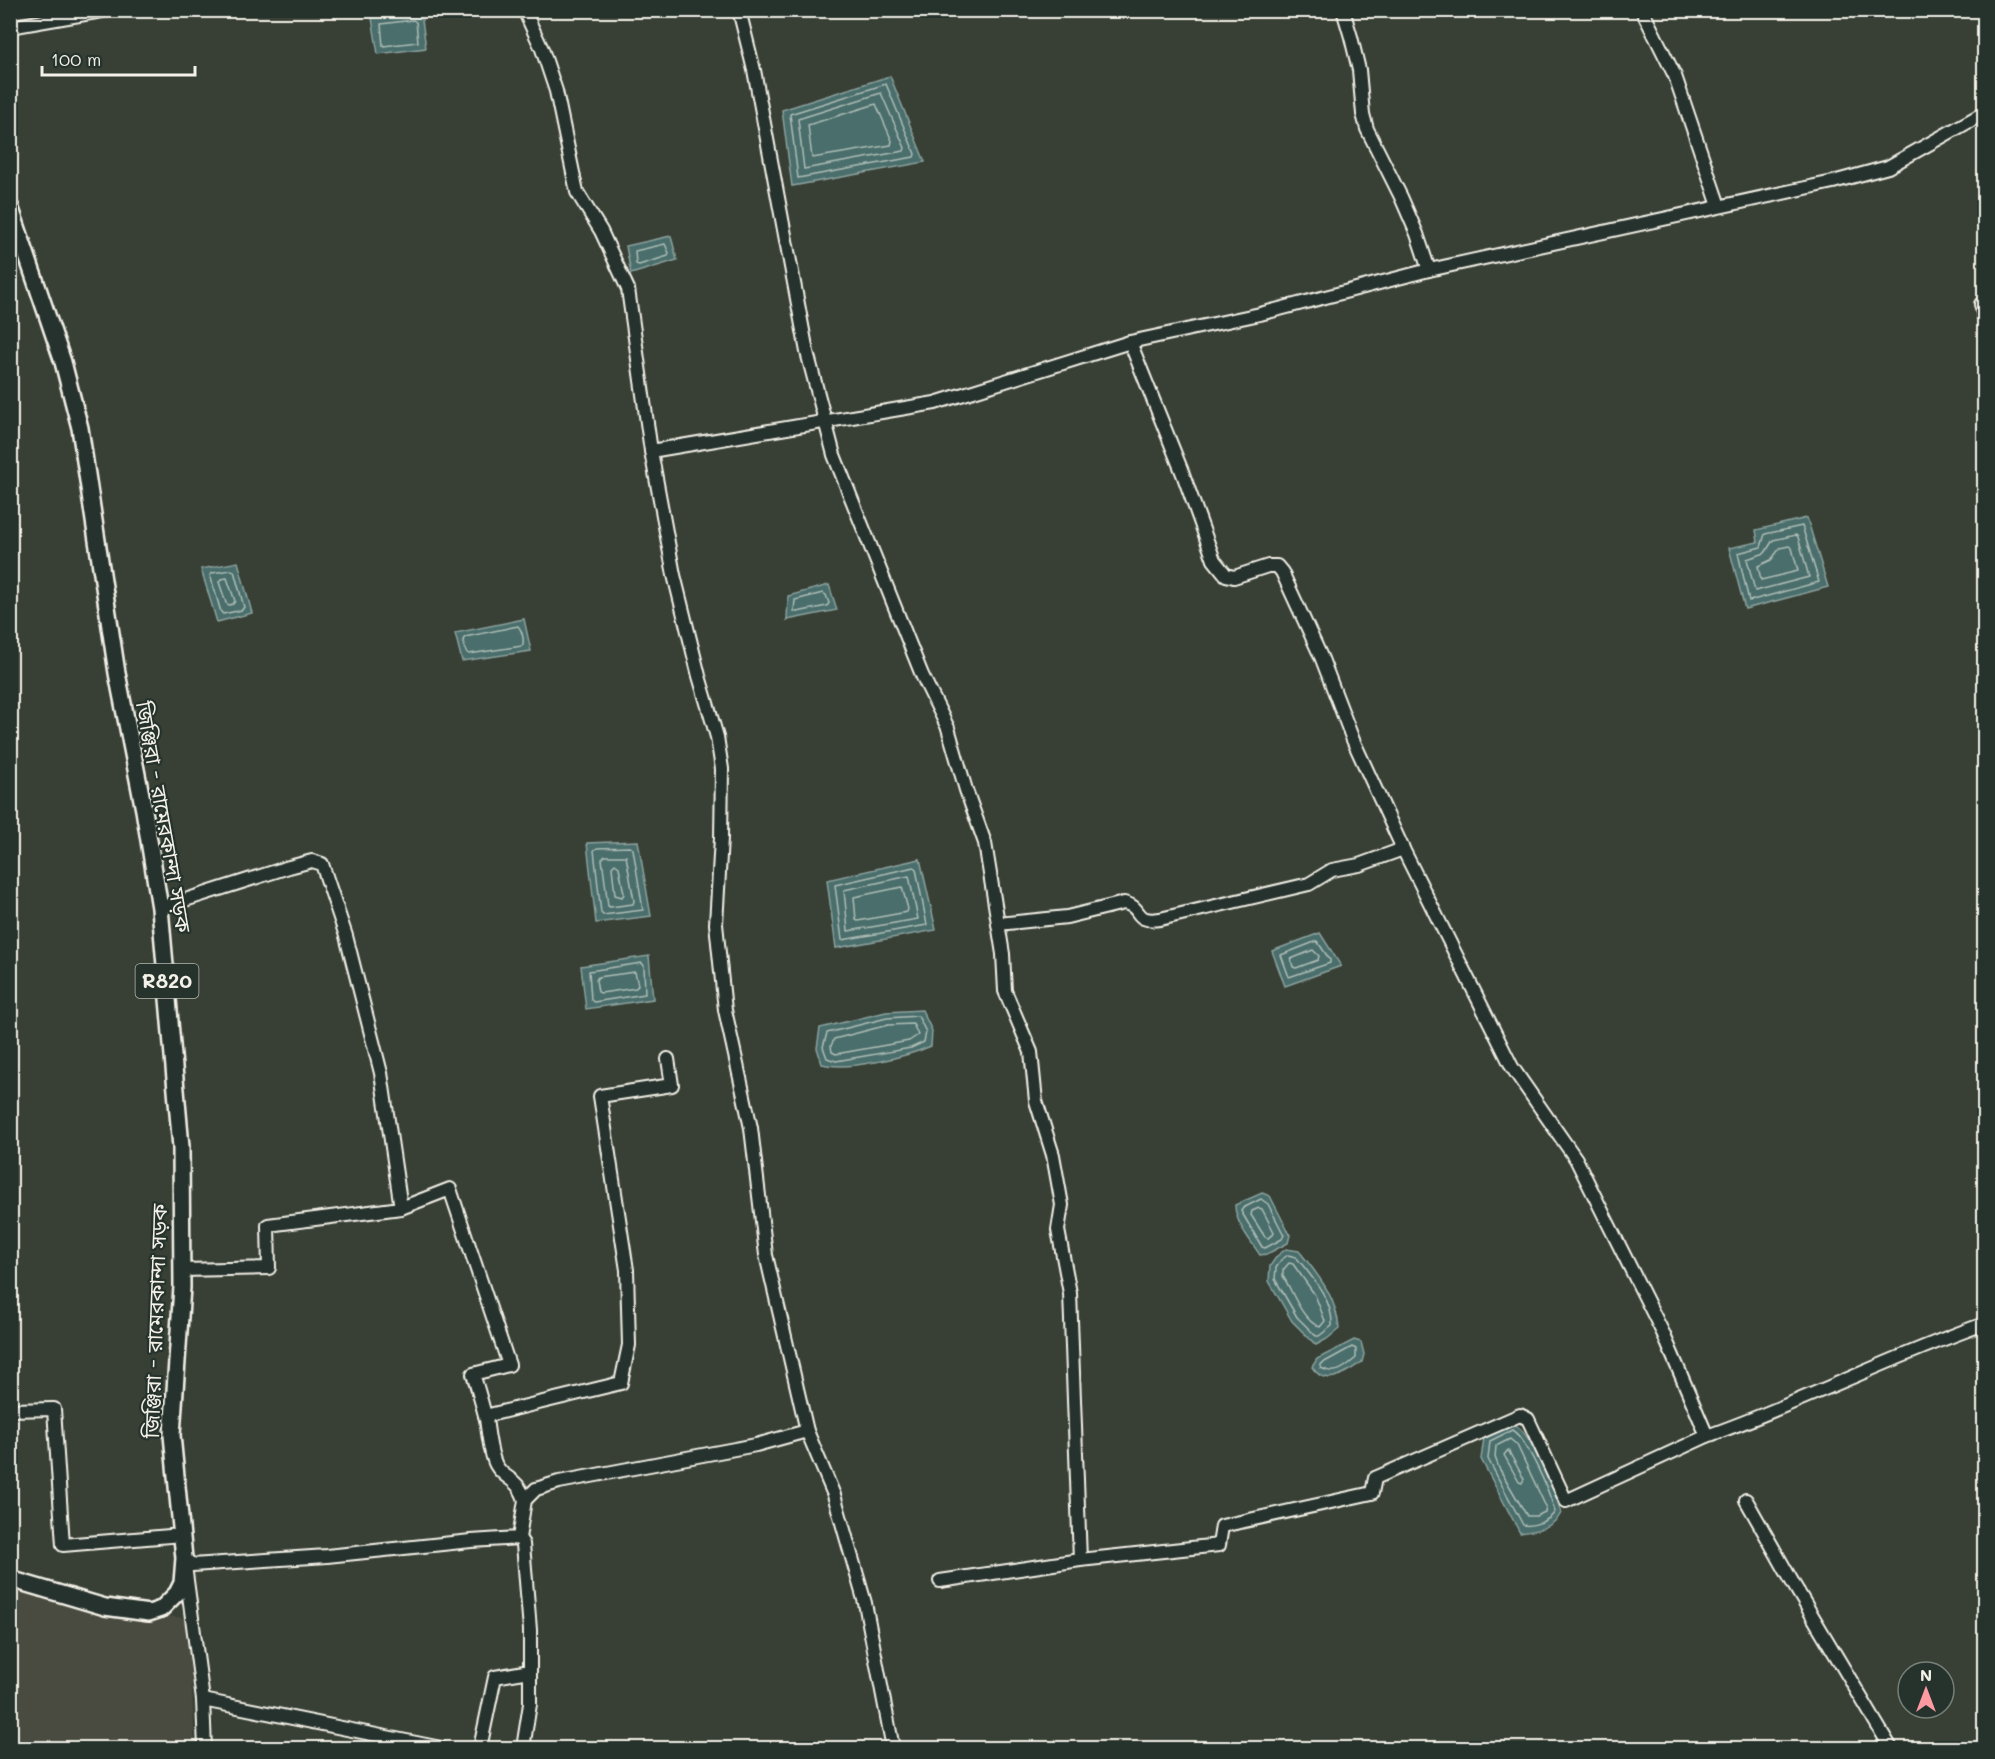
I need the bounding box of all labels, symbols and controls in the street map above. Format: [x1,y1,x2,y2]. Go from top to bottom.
scale bar [42,39,195,77]
text: 100 m [51,47,101,71]
street label: জিঞ্জিরা - রামেরকান্দা সড়ক [131,698,198,936]
road number: R820 [136,964,198,998]
street label: জিঞ্জিরা - রামেরকান্দা সড়ক [137,1202,172,1440]
north arrow [1896,1660,1956,1720]
text: N [1920,1664,1932,1685]

